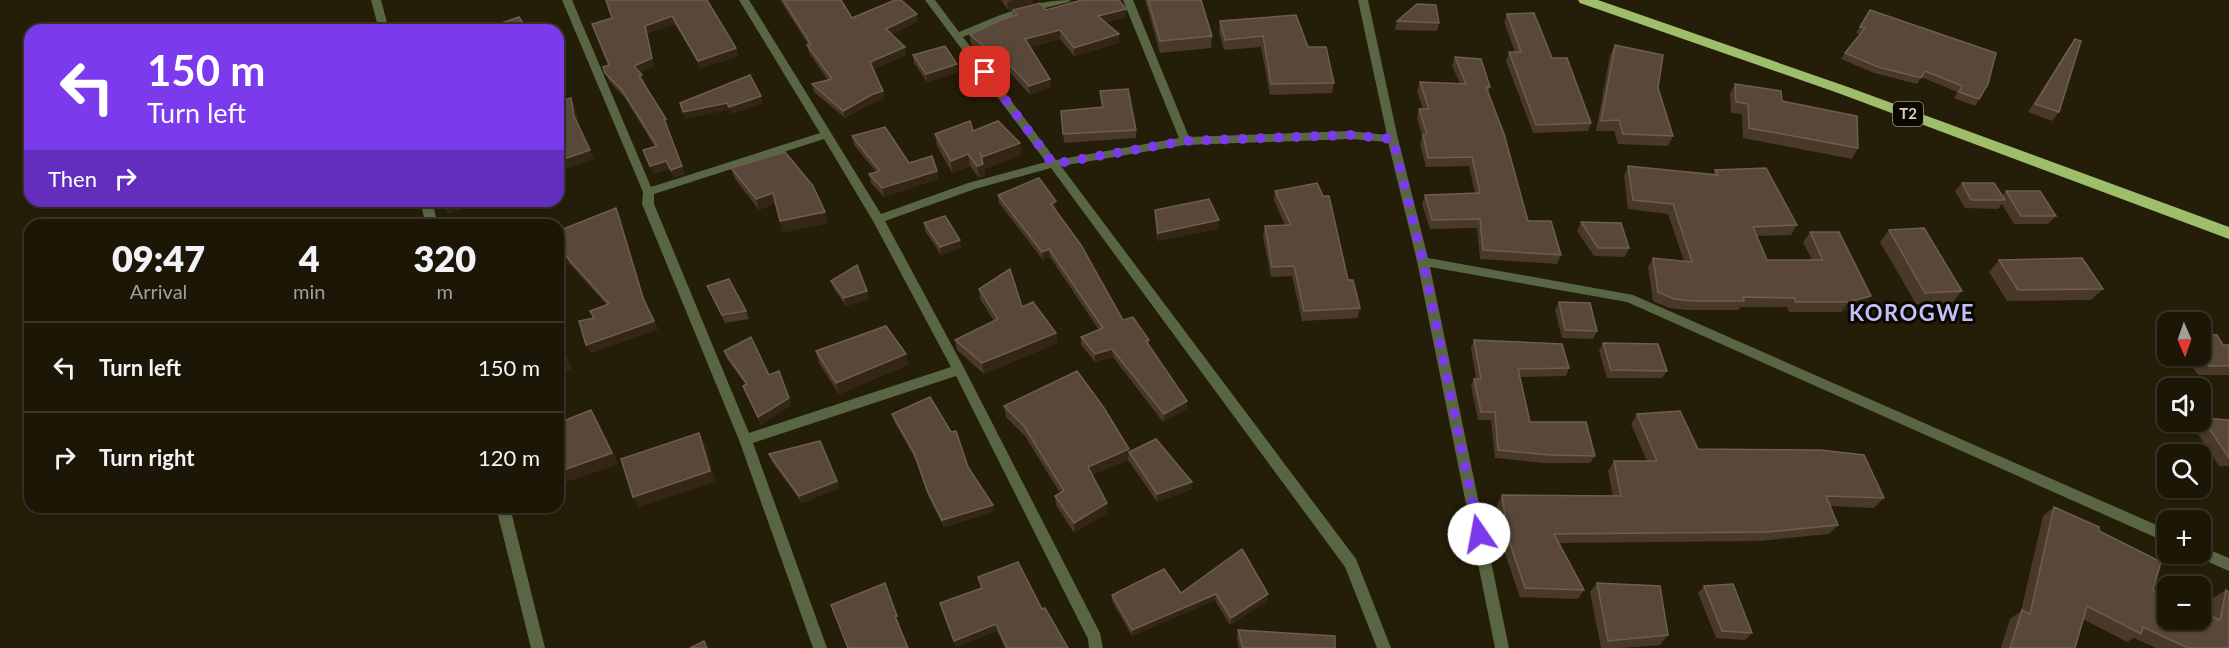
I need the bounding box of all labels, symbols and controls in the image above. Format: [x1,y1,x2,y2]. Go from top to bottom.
text: 150 m [147,45,265,95]
pin [959,46,1010,97]
icon: left [48,48,126,126]
icon: arrive [968,55,1001,88]
text: Turn left [147,96,246,129]
road number: T2 [1893,102,1923,126]
icon: right [109,162,142,195]
text: Then [48,165,97,192]
text: 09:47 [112,236,205,280]
text: 4 [299,236,320,280]
text: 320 [413,236,476,280]
text: Arrival [130,279,187,303]
text: min [293,279,325,303]
text: m [436,279,453,303]
district label: KOROGWE [1849,299,1975,326]
north arrow [2157,312,2211,366]
map controls [2157,312,2211,630]
icon: left [48,351,81,384]
text: Turn left [99,354,181,381]
text: 150 m [478,354,540,381]
button: sound [2157,378,2211,432]
icon: right [48,441,81,474]
text: Turn right [99,444,194,471]
text: 120 m [478,444,540,471]
button: search [2157,444,2211,498]
position arrow [1447,502,1511,566]
button: + [2157,510,2211,564]
button: − [2157,576,2211,630]

